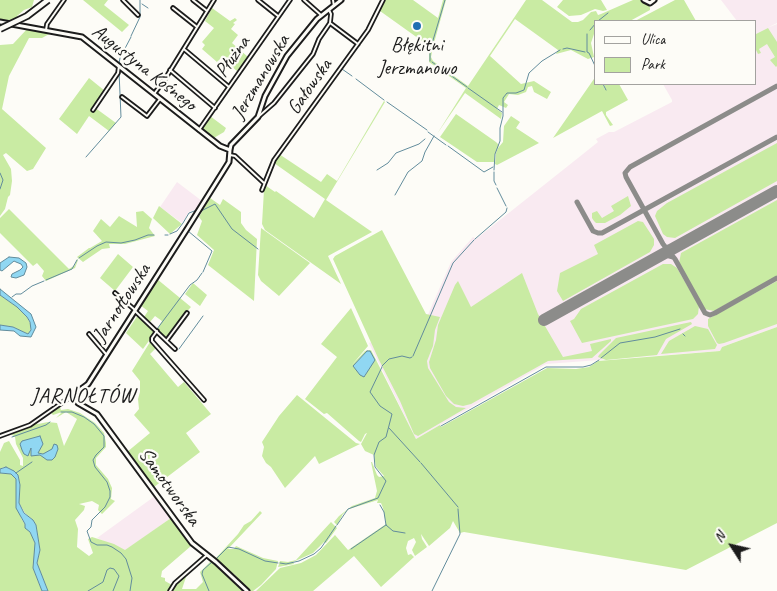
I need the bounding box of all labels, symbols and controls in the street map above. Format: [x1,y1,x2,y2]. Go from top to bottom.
street label: Augustyna Kośnego [87,20,201,116]
marker: Błękitni Jerzmanowo [411,20,423,32]
legend [594,20,757,85]
street label: Jerzmanowska [226,30,296,124]
text: Ulica [641,30,665,49]
street label: Płużna [210,32,256,82]
place label: Błękitni Jerzmanowo [378,34,456,81]
street label: Gałowska [282,55,338,119]
text: Park [641,55,665,74]
street label: Jarnołtowska [88,259,156,347]
district label: JARNOŁTÓW [31,383,135,409]
street label: Samotworska [133,443,205,531]
north arrow [707,521,757,571]
text: N [710,529,729,546]

